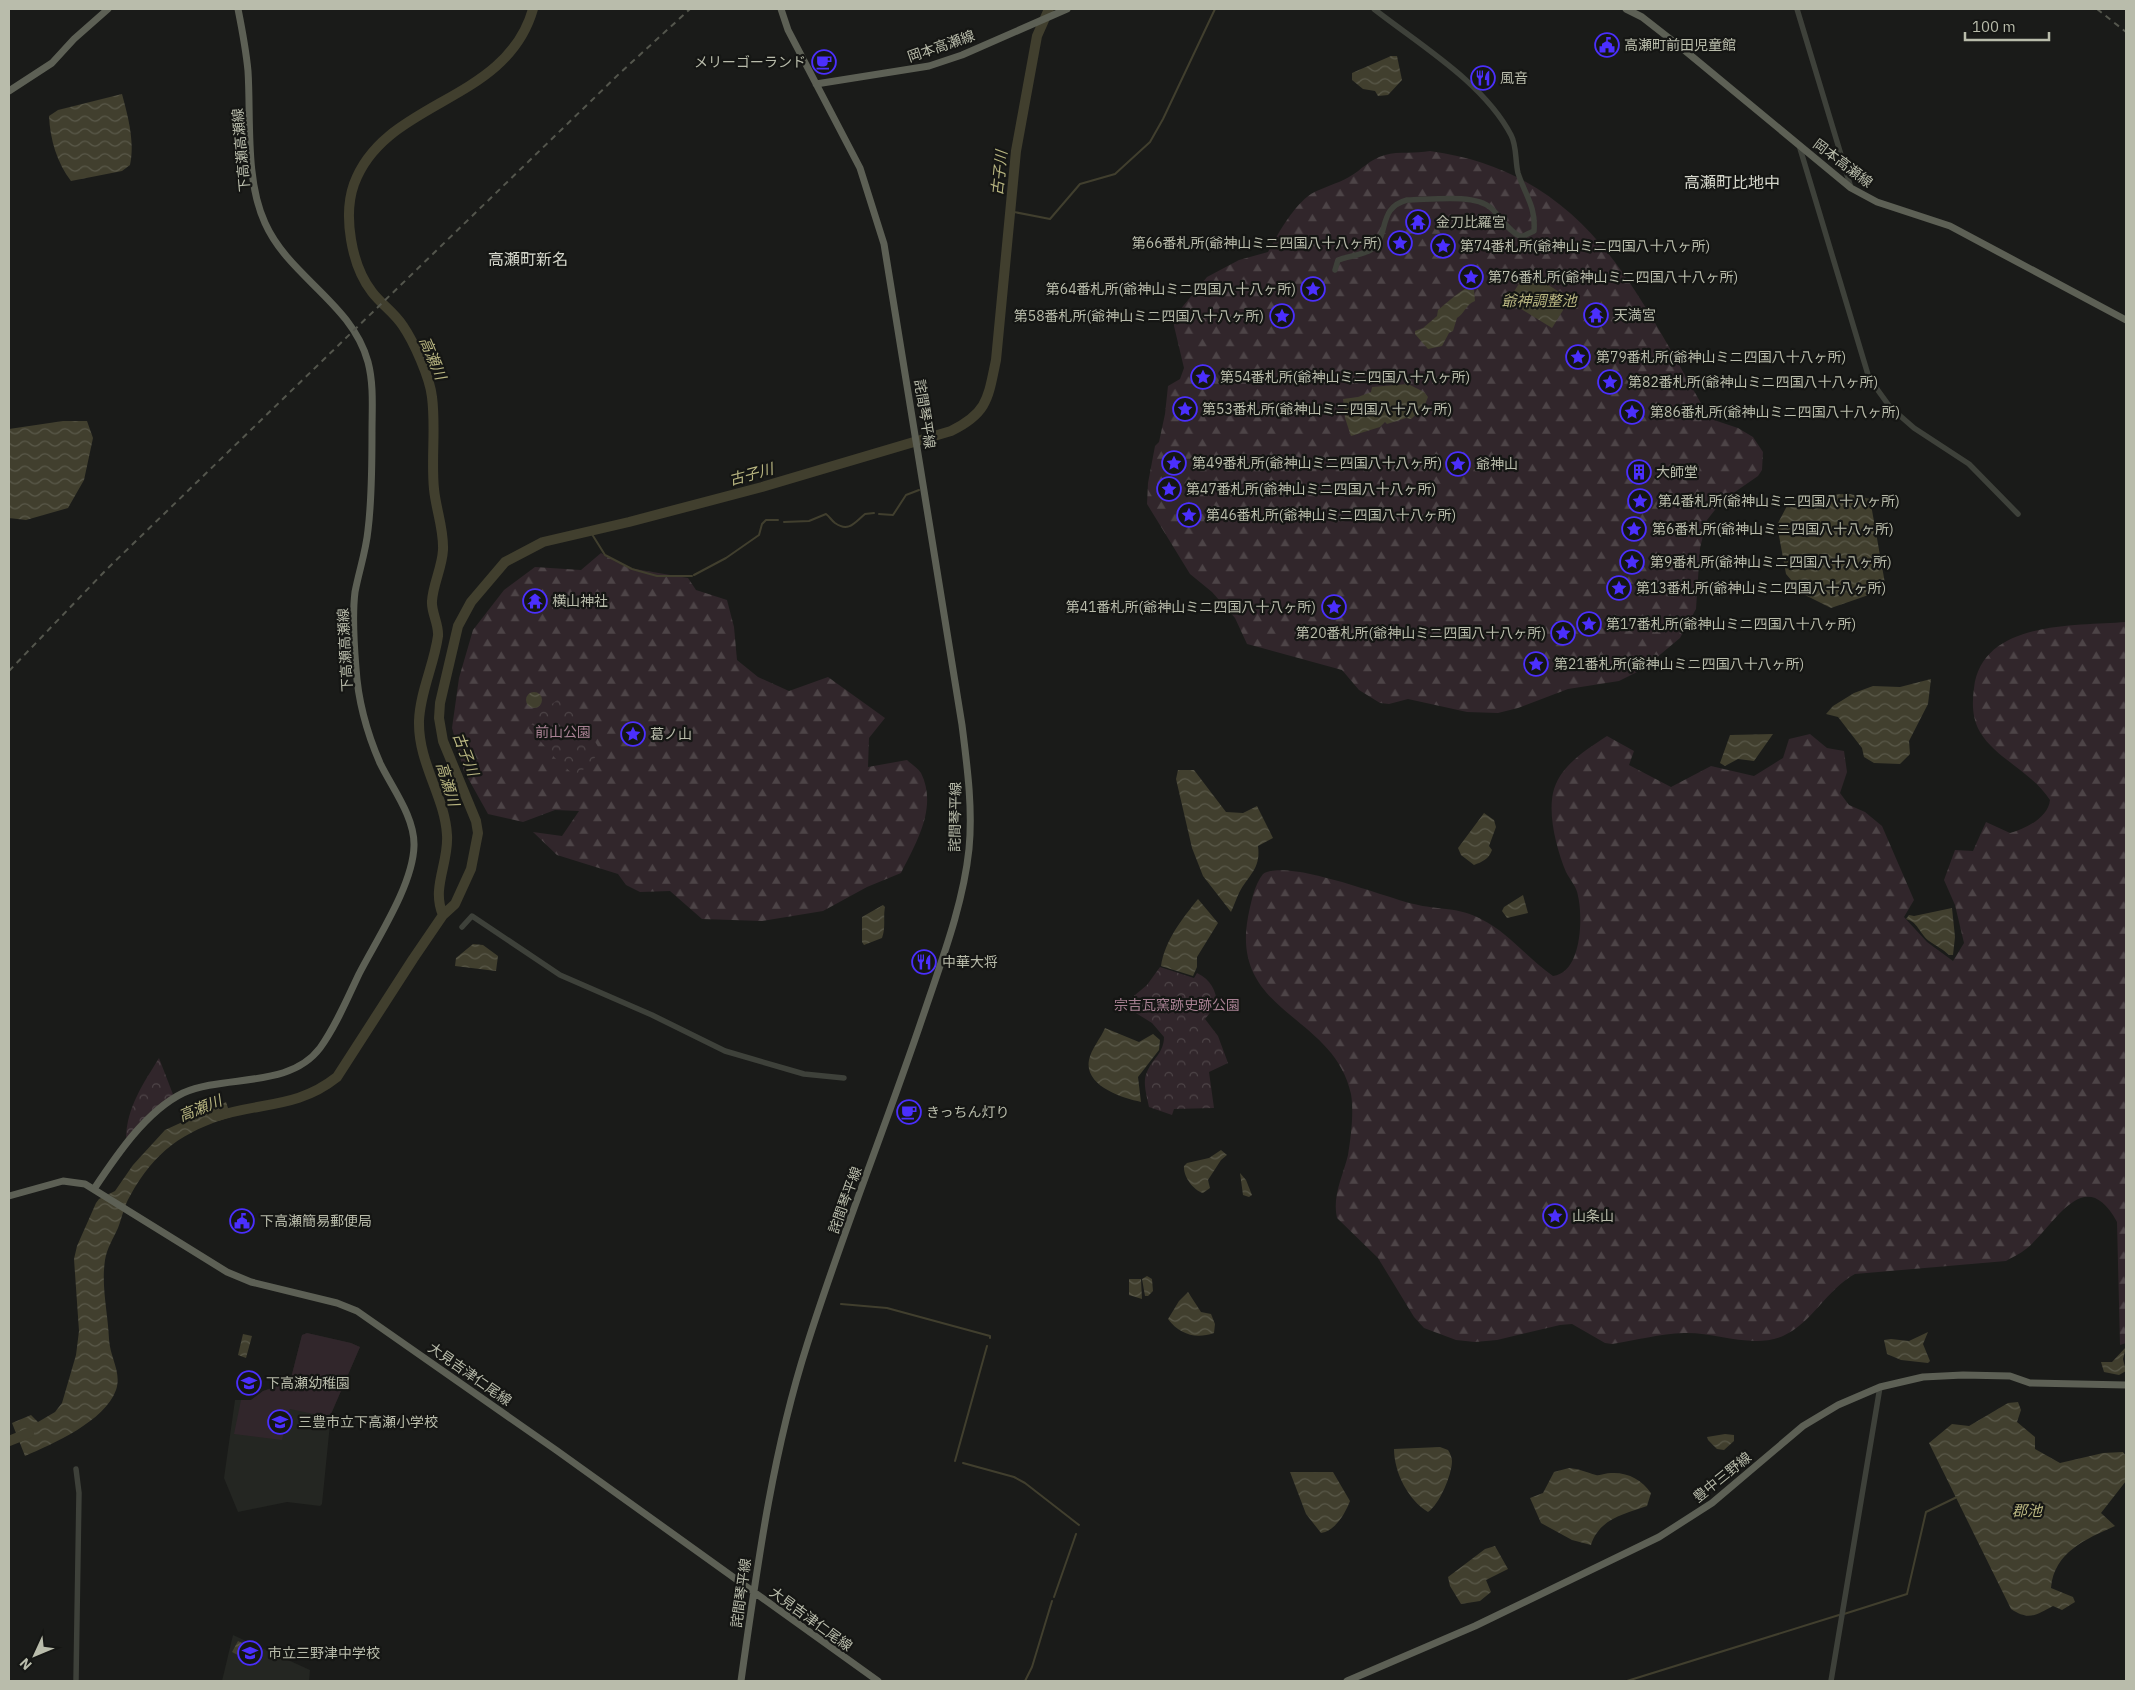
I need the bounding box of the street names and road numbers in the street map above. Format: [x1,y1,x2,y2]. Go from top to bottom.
street label: 岡本高瀬線 [905,26,977,66]
street label: 下高瀬高瀬線 [228,107,254,193]
street label: 岡本高瀬線 [1810,135,1876,191]
street label: 詫間琴平線 [911,378,939,450]
street label: 下高瀬高瀬線 [334,608,356,692]
street label: 詫間琴平線 [945,782,965,852]
street label: 詫間琴平線 [825,1164,865,1236]
street label: 大見吉津仁尾線 [425,1339,515,1409]
street label: 豊中三野線 [1689,1448,1755,1506]
street label: 詫間琴平線 [727,1557,755,1629]
street label: 大見吉津仁尾線 [766,1583,856,1655]

